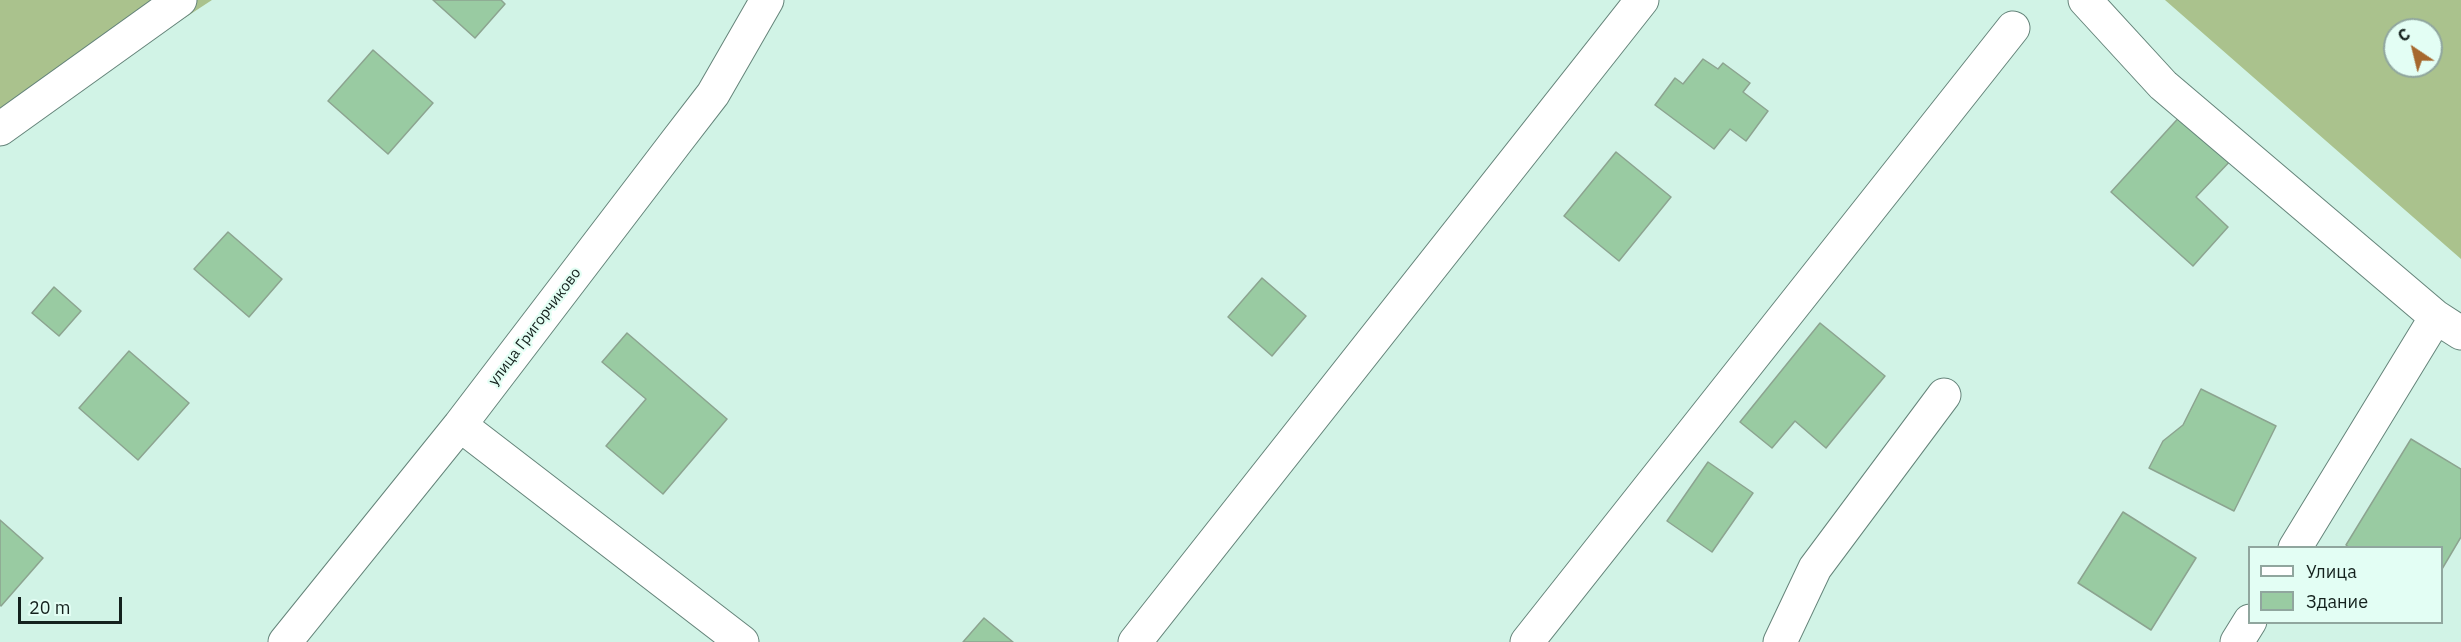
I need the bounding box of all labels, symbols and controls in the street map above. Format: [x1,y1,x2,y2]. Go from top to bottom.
north arrow [2383,18,2443,78]
text: С [2394,24,2414,46]
street label: улица Григорчиково [485,265,585,389]
legend [2248,546,2443,624]
text: Улица [2306,560,2357,583]
scale bar [21,585,124,623]
text: Здание [2306,590,2368,613]
text: 20 m [29,596,71,619]

